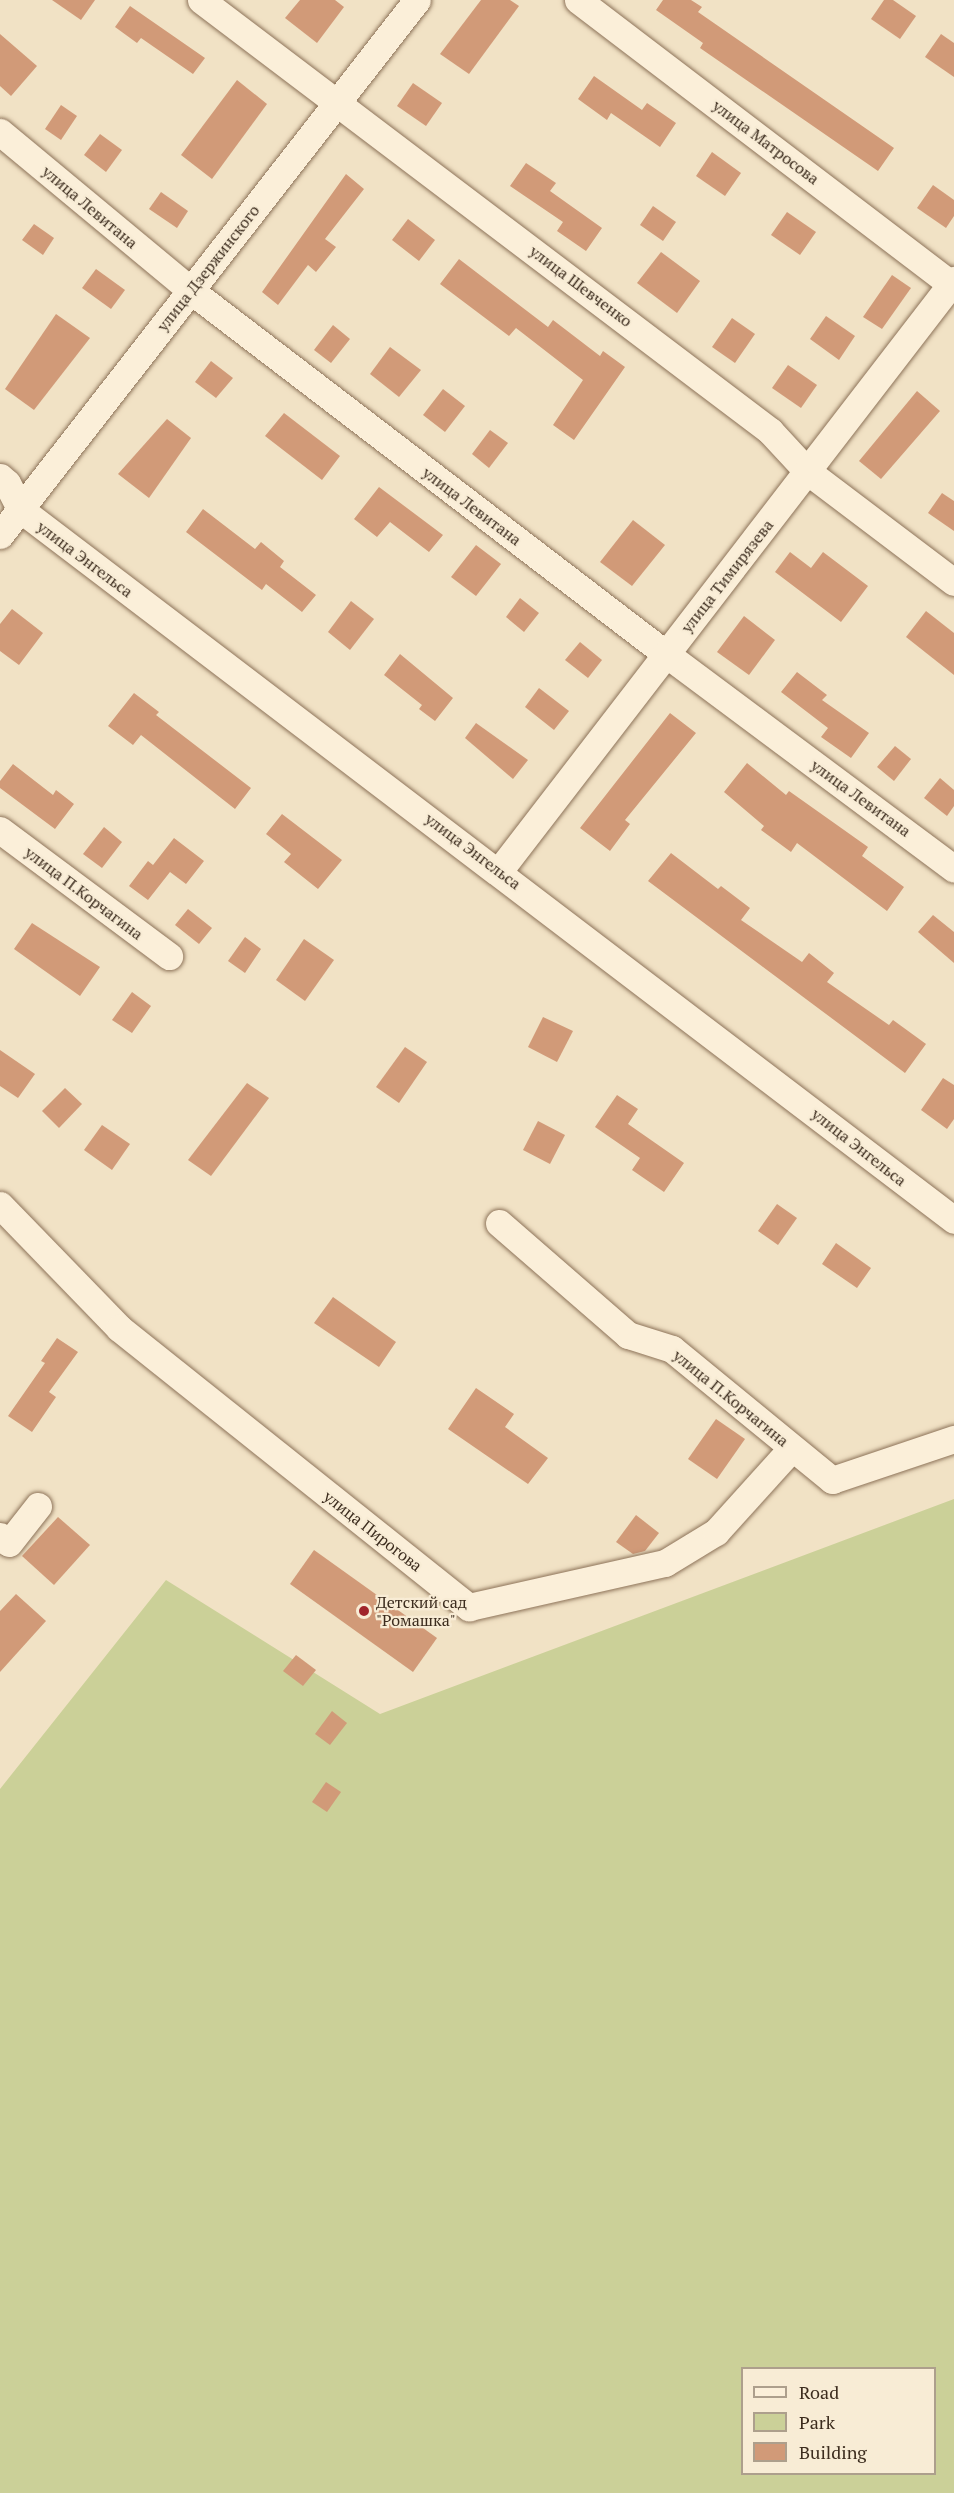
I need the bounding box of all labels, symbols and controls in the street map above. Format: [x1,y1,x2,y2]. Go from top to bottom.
street label: улица Матросова [709,96,823,188]
street label: улица Левитана [38,162,142,252]
street label: улица Дзержинского [153,201,263,335]
street label: улица Шевченко [526,241,636,331]
street label: улица Левитана [419,463,525,549]
street label: улица Тимирязева [677,516,777,636]
street label: улица Энгельса [33,517,137,601]
street label: улица Левитана [807,755,915,841]
street label: улица Энгельса [421,809,525,893]
street label: улица П.Корчагина [21,842,147,944]
street label: улица Энгельса [808,1104,910,1190]
street label: улица П.Корчагина [669,1346,793,1450]
street label: улица Пирогова [320,1487,426,1575]
place label: Детский сад "Ромашка" [376,1592,467,1630]
marker: Детский сад "Ромашка" [357,1604,371,1618]
legend [741,2367,936,2475]
text: Road [799,2380,839,2404]
text: Park [799,2410,835,2434]
text: Building [799,2440,867,2464]

